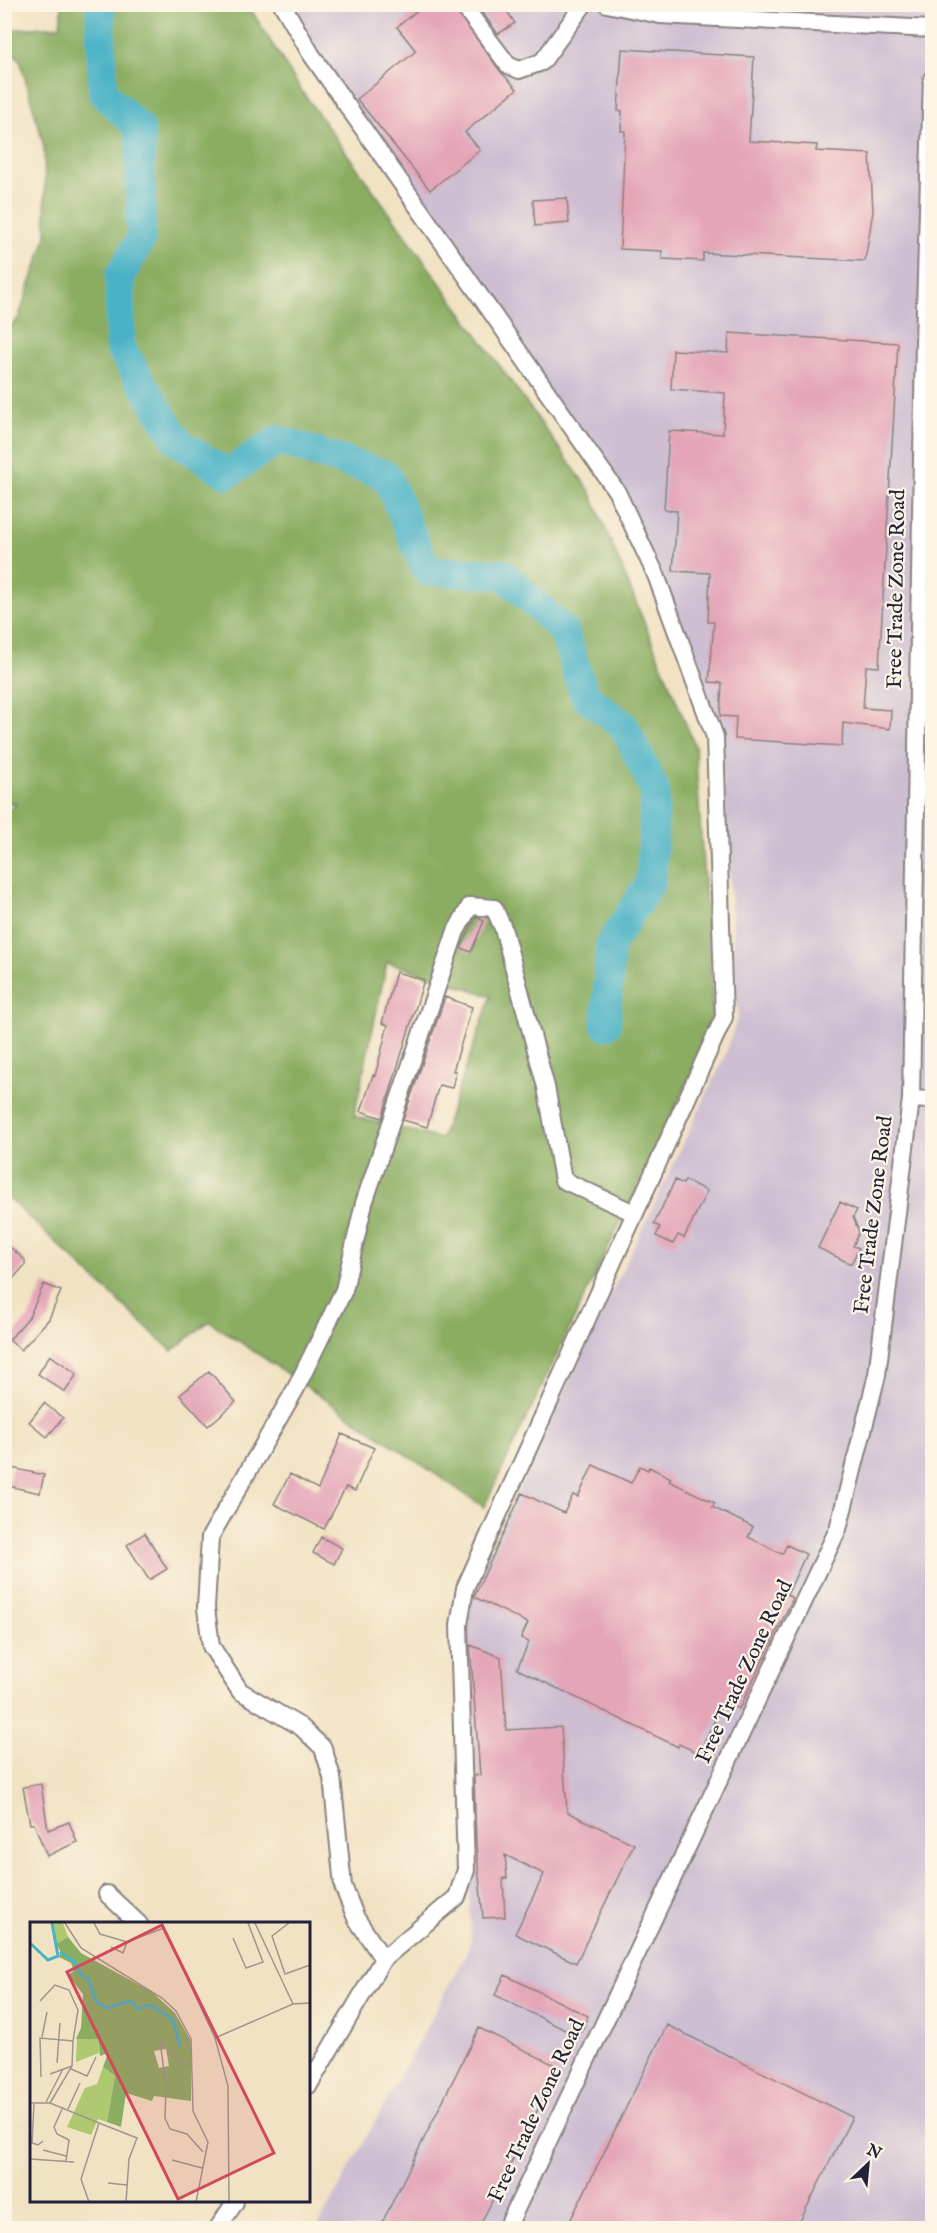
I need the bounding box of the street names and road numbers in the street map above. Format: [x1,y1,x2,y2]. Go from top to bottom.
street label: Free Trade Zone Road [882,488,912,689]
street label: Free Trade Zone Road [848,1114,900,1316]
street label: Free Trade Zone Road [691,1575,800,1768]
street label: Free Trade Zone Road [483,2014,592,2207]

